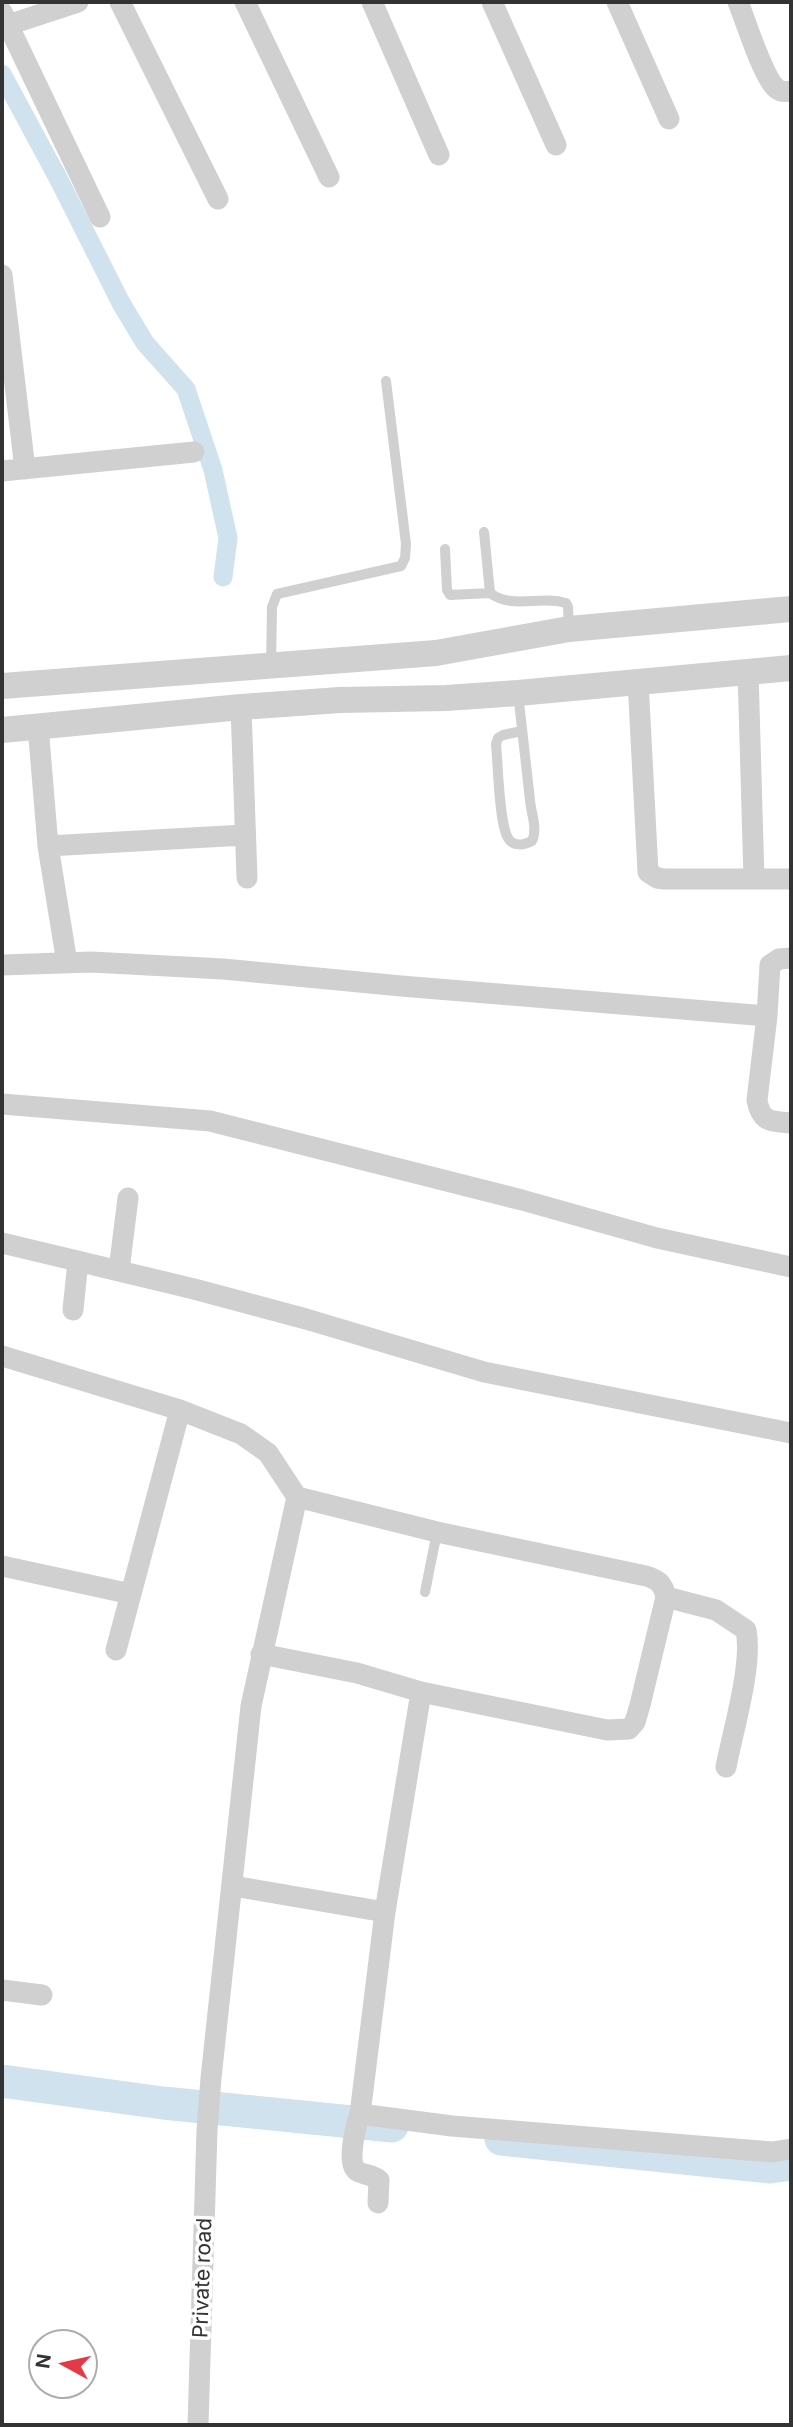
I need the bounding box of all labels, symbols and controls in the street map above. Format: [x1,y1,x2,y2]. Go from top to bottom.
street label: Private road [188,2218,218,2338]
north arrow [28,2329,98,2399]
text: N [31,2353,56,2370]

